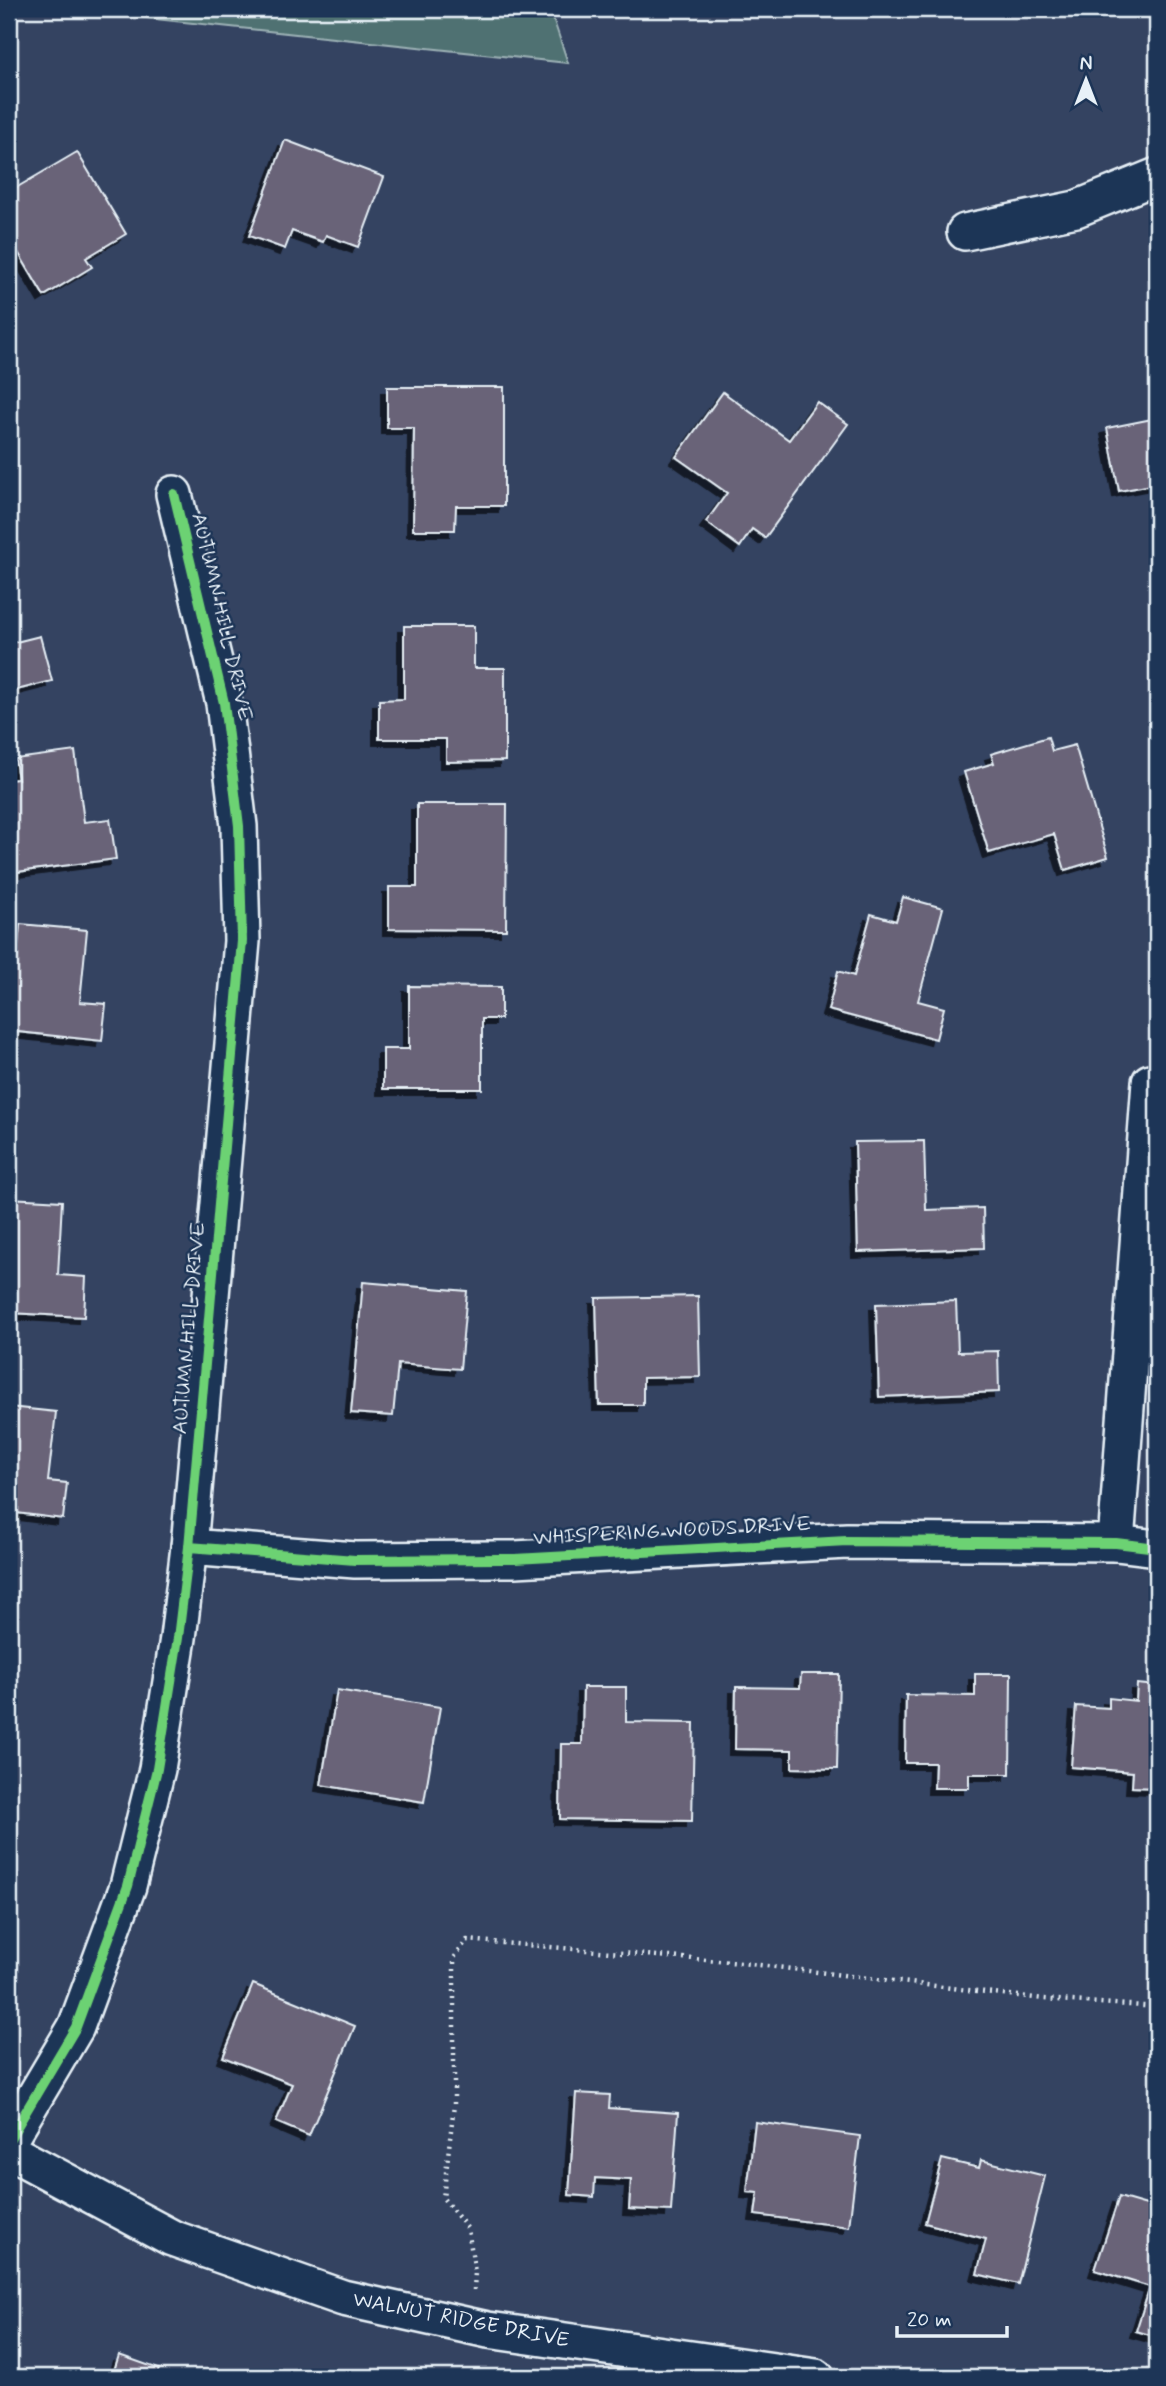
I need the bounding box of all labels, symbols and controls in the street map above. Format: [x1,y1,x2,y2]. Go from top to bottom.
north arrow [1050,46,1120,116]
text: N [1080,52,1092,77]
street label: AUTUMN HILL DRIVE [184,510,260,724]
street label: AUTUMN HILL DRIVE [166,1221,212,1435]
street label: WHISPERING WOODS DRIVE [532,1510,812,1552]
street label: WALNUT RIDGE DRIVE [351,2285,571,2355]
scale bar [897,2295,1007,2339]
text: 20 m [907,2306,952,2334]

